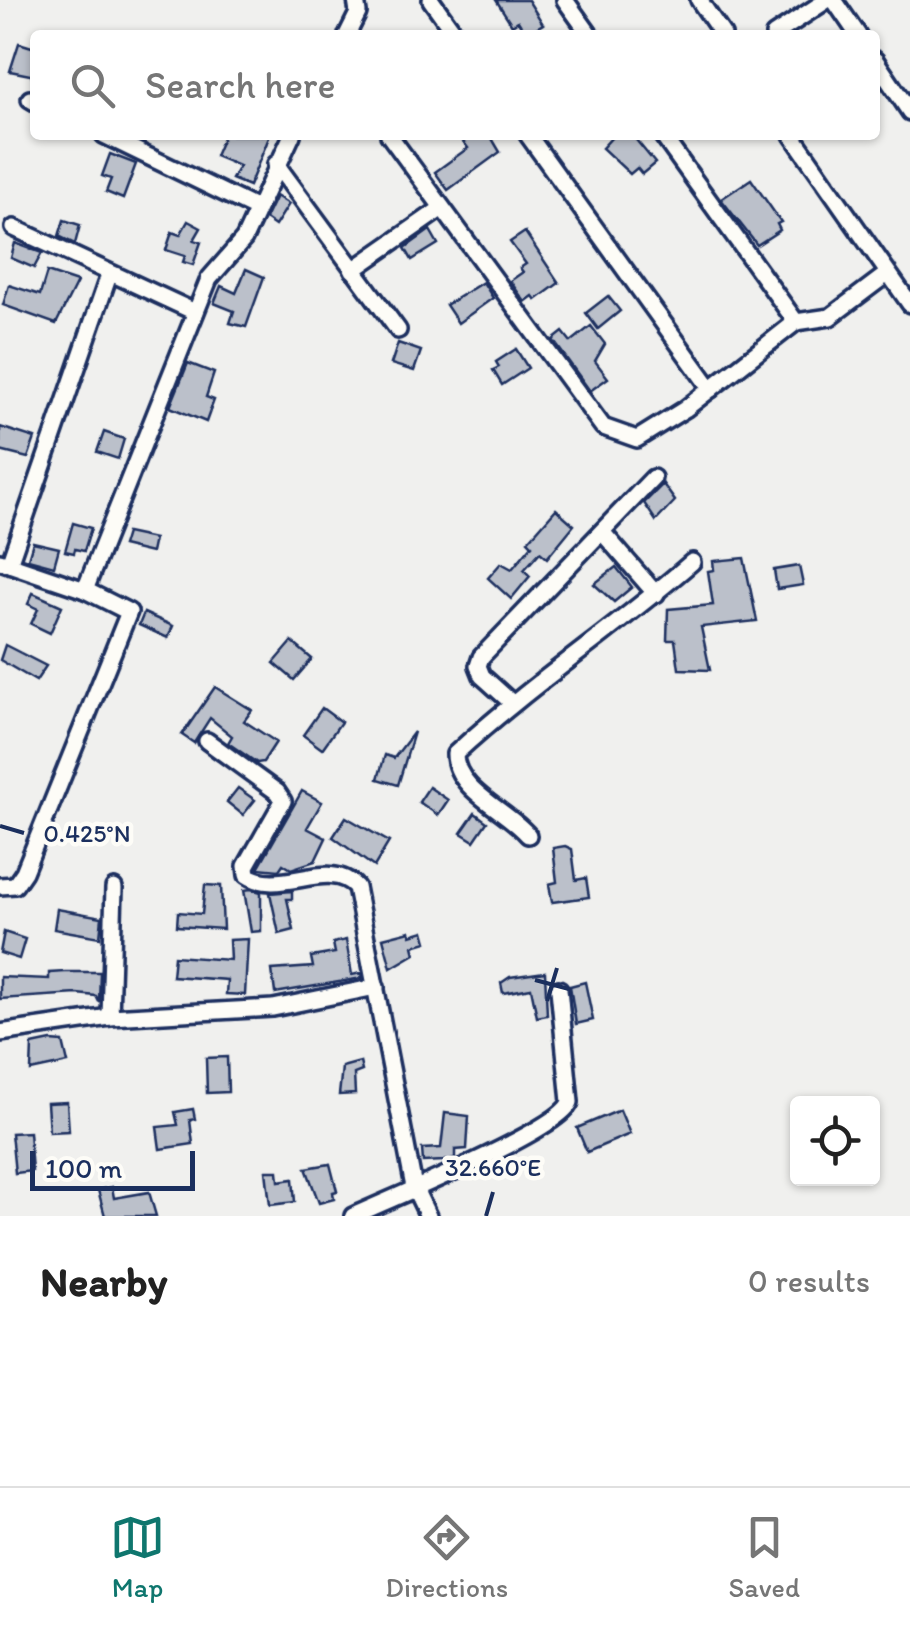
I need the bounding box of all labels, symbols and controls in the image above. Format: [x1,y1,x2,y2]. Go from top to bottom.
search box [30,30,880,140]
icon: search [65,58,120,113]
text: Search here [145,62,336,108]
text: 0.425°N [43,818,131,848]
map controls [790,1096,880,1186]
button: locate [790,1096,880,1186]
scale bar [30,1146,195,1190]
text: 100 m [45,1151,122,1185]
text: 32.660°E [445,1152,541,1182]
text: Nearby [40,1256,167,1307]
text: 0 results [748,1262,870,1300]
tab: Map [110,1510,165,1604]
tab: Directions [385,1510,508,1604]
tab: Saved [728,1510,800,1604]

